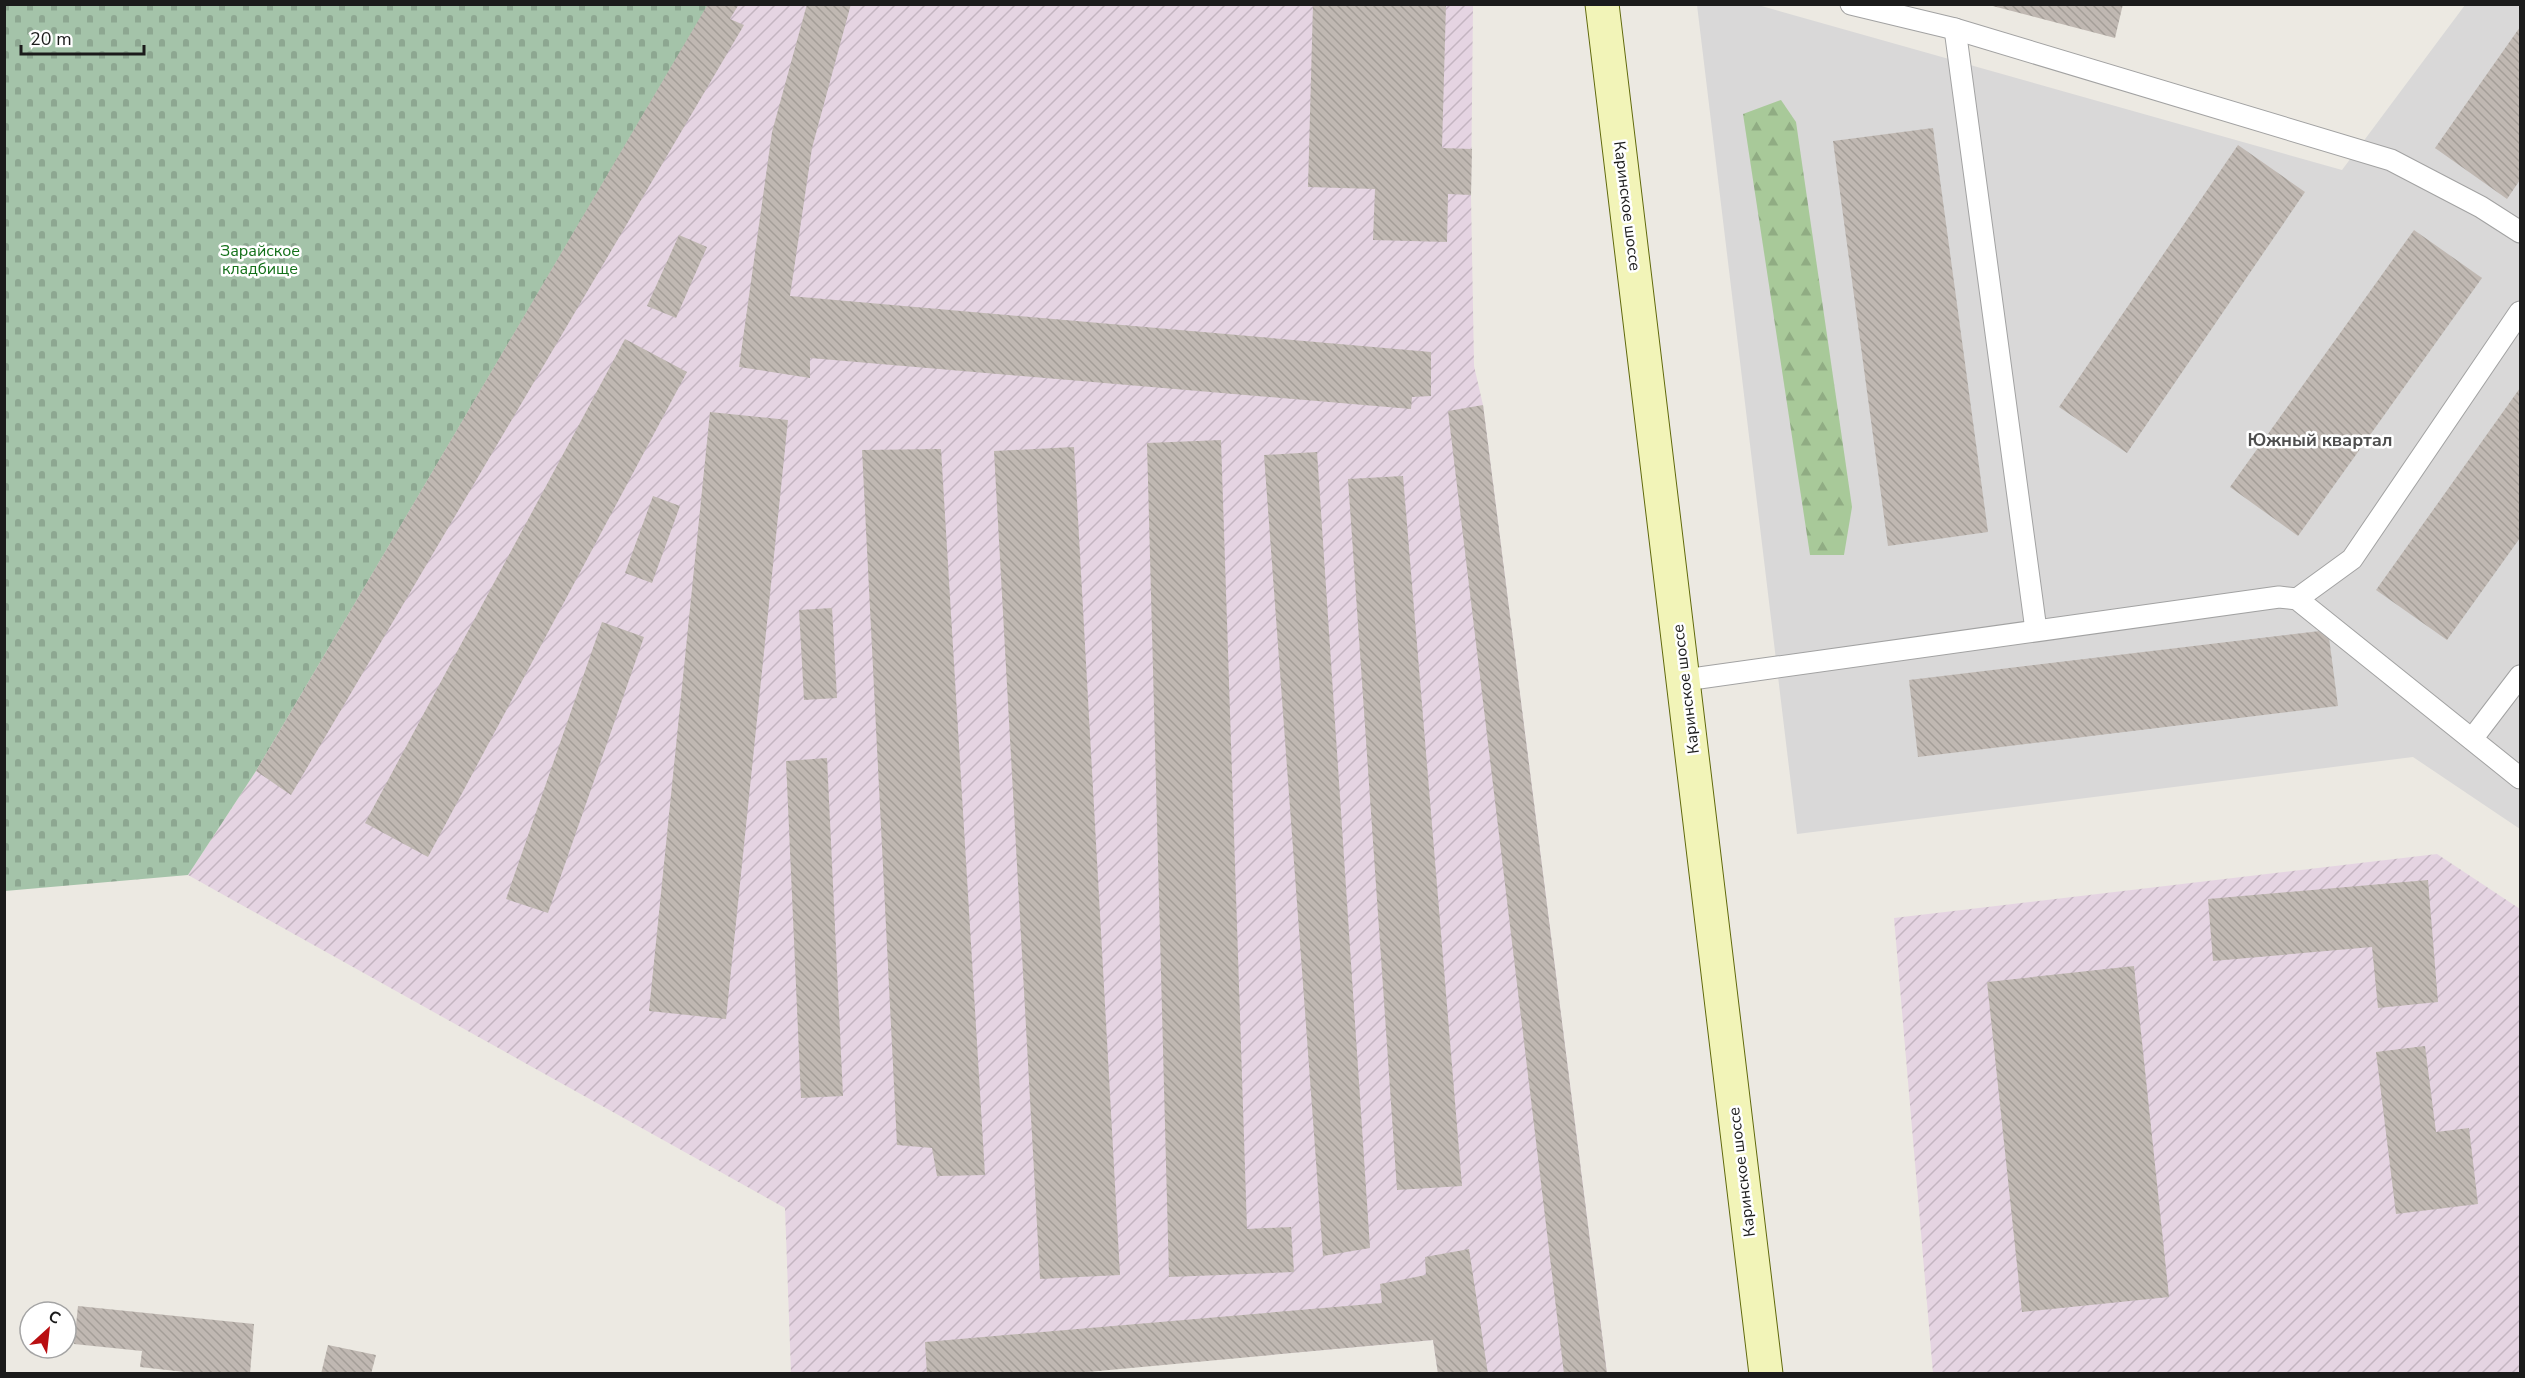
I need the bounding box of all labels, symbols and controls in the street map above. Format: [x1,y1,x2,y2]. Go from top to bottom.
scale bar [21,18,144,56]
text: 20 m [30,27,72,51]
street label: Каринское шоссе [1608,140,1646,272]
park label: Зарайское кладбище [220,240,300,280]
district label: Южный квартал [2247,428,2393,452]
street label: Каринское шоссе [1667,623,1705,755]
street label: Каринское шоссе [1723,1106,1761,1238]
north arrow [18,1300,78,1360]
text: С [45,1305,64,1330]

